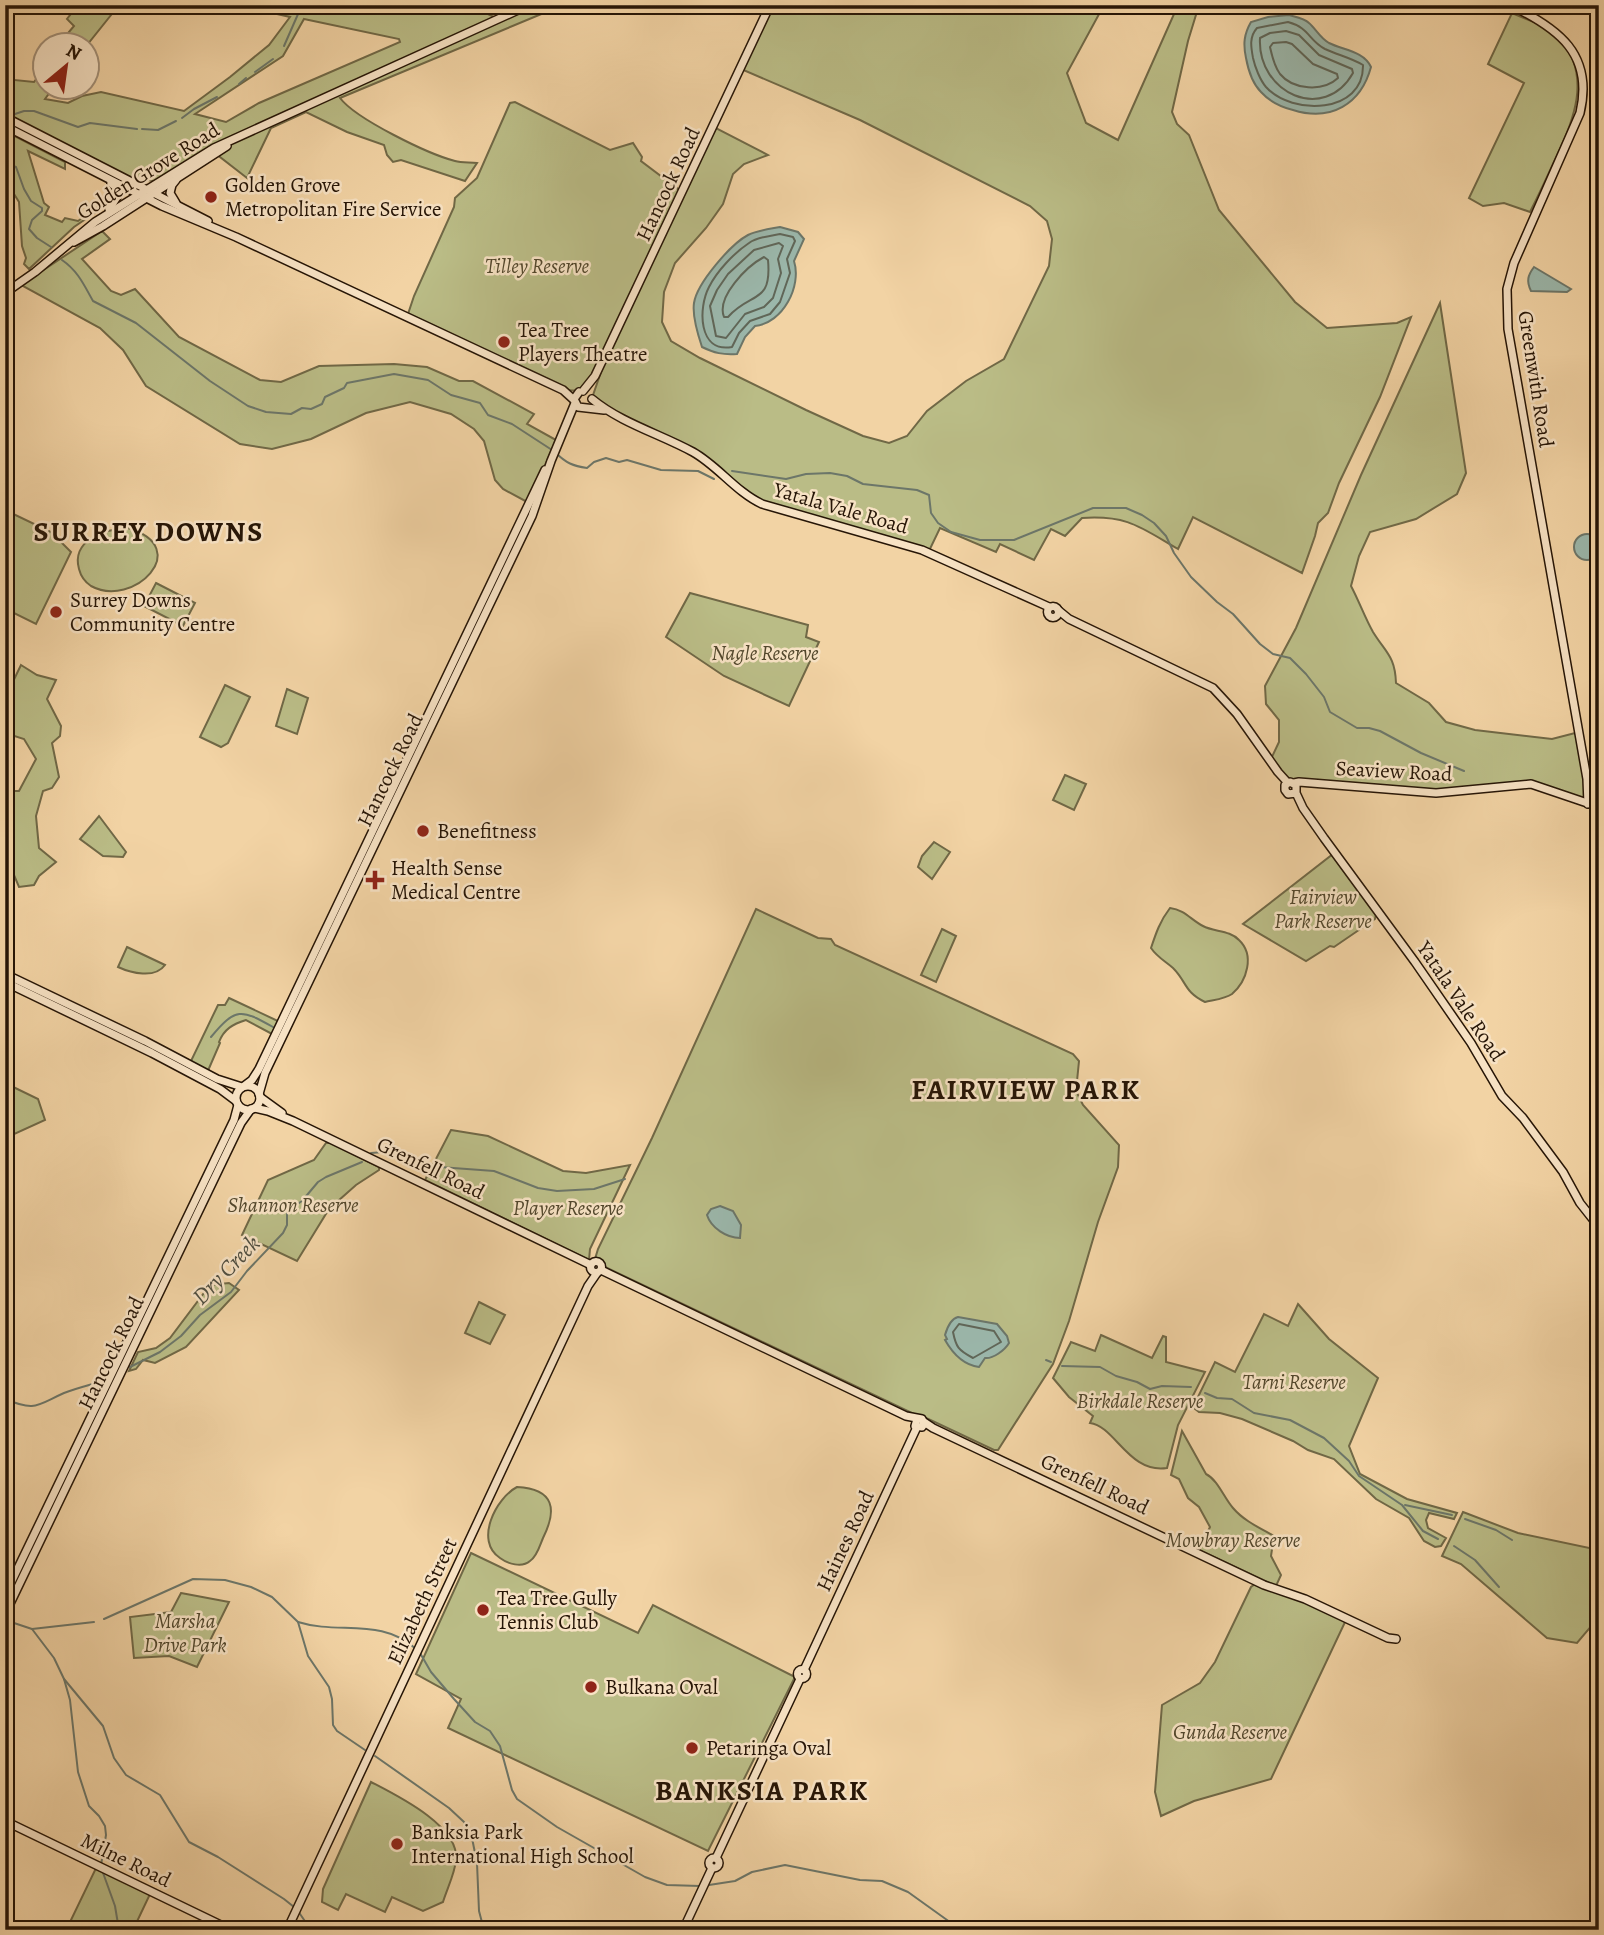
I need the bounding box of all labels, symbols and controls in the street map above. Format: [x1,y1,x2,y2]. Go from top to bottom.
north arrow [32,32,102,102]
text: N [61,37,86,67]
street label: Golden Grove Road [71,115,225,226]
street label: Hancock Road [629,122,707,246]
place label: Golden Grove Metropolitan Fire Service [225,171,441,223]
marker: Golden Grove Metropolitan Fire Service [203,189,219,205]
park label: Tilley Reserve [485,252,590,280]
street label: Greenwith Road [1511,309,1561,450]
place label: Tea Tree Players Theatre [518,316,647,368]
marker: Tea Tree Players Theatre [496,334,512,350]
street label: Yatala Vale Road [769,475,912,541]
district label: SURREY DOWNS [34,513,264,551]
place label: Surrey Downs Community Centre [70,586,235,638]
marker: Surrey Downs Community Centre [48,604,64,620]
park label: Nagle Reserve [712,639,819,667]
street label: Hancock Road [350,708,430,831]
street label: Seaview Road [1335,754,1454,788]
place label: Benefitness [437,817,537,845]
marker: Benefitness [415,823,431,839]
place label: Health Sense Medical Centre [391,854,521,906]
marker: Health Sense Medical Centre [365,870,385,890]
park label: Fairview Park Reserve [1274,883,1372,935]
street label: Yatala Vale Road [1410,935,1512,1067]
district label: FAIRVIEW PARK [911,1071,1141,1109]
street label: Grenfell Road [373,1130,490,1206]
park label: Shannon Reserve [227,1191,359,1219]
park label: Player Reserve [513,1194,624,1222]
water label: Dry Creek [185,1228,267,1312]
street label: Hancock Road [71,1291,151,1414]
park label: Tarni Reserve [1242,1368,1346,1396]
park label: Birkdale Reserve [1077,1387,1204,1415]
street label: Grenfell Road [1036,1447,1154,1522]
street label: Haines Road [809,1485,881,1596]
park label: Mowbray Reserve [1166,1526,1301,1554]
street label: Elizabeth Street [380,1533,464,1669]
place label: Tea Tree Gully Tennis Club [497,1584,617,1636]
marker: Tea Tree Gully Tennis Club [475,1602,491,1618]
park label: Marsha Drive Park [143,1607,227,1659]
place label: Bulkana Oval [605,1673,718,1701]
marker: Bulkana Oval [583,1679,599,1695]
park label: Gunda Reserve [1173,1718,1288,1746]
place label: Petaringa Oval [706,1734,831,1762]
marker: Petaringa Oval [684,1740,700,1756]
district label: BANKSIA PARK [655,1772,869,1810]
place label: Banksia Park International High School [411,1818,634,1870]
street label: Milne Road [76,1826,177,1894]
marker: Banksia Park International High School [389,1836,405,1852]

